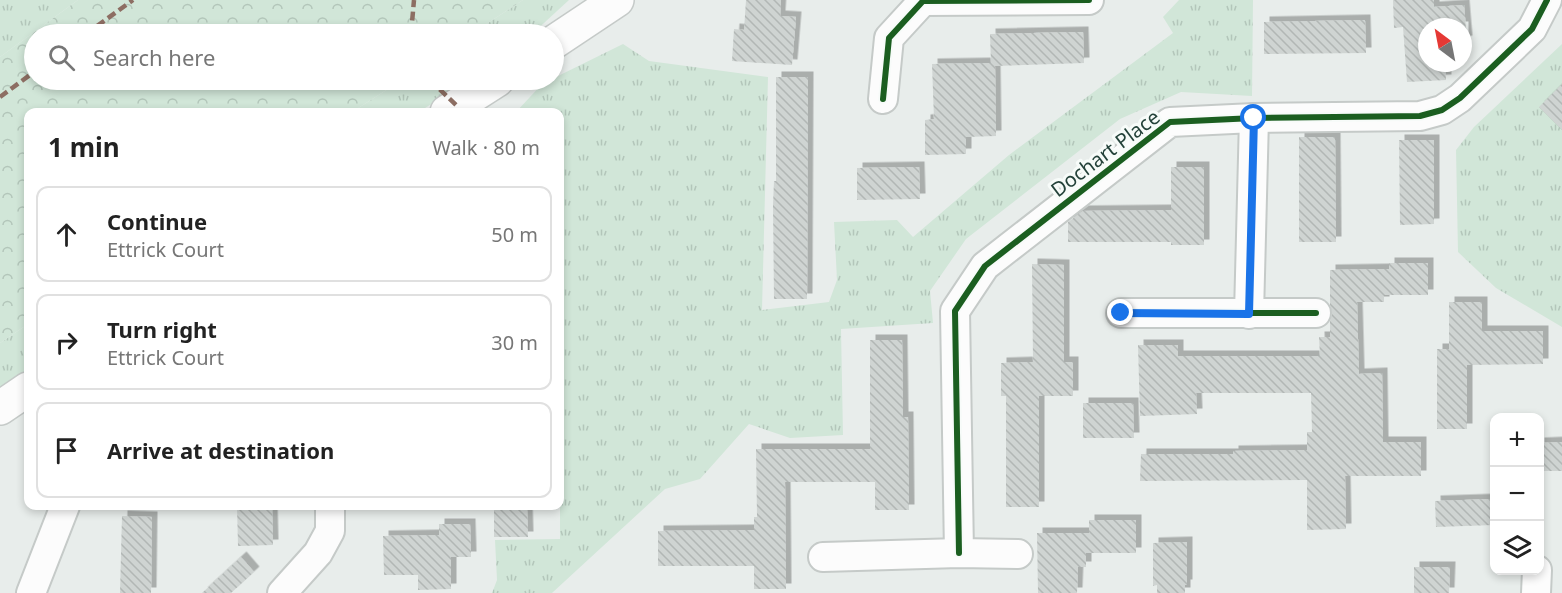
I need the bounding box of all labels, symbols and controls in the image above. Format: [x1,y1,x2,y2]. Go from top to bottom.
north arrow [1418,18,1472,72]
search box [24,24,564,90]
icon: search [45,41,78,74]
text: Search here [93,42,215,72]
street label: Dochart Place [1045,103,1165,203]
route start [1240,104,1266,130]
text: 1 min [48,129,120,165]
text: Walk · 80 m [432,134,540,161]
text: Continue [107,206,207,236]
icon: ahead [50,218,83,251]
text: 50 m [491,221,538,248]
text: Ettrick Court [107,236,224,263]
route end [1107,299,1133,325]
text: Turn right [107,314,217,344]
icon: right [50,326,83,359]
text: 30 m [491,329,538,356]
text: Ettrick Court [107,344,224,371]
map controls [1490,413,1544,575]
button: + [1490,413,1544,467]
icon: arrive [50,434,83,467]
text: Arrive at destination [107,435,334,465]
button: − [1490,467,1544,521]
button: layers [1490,521,1544,575]

